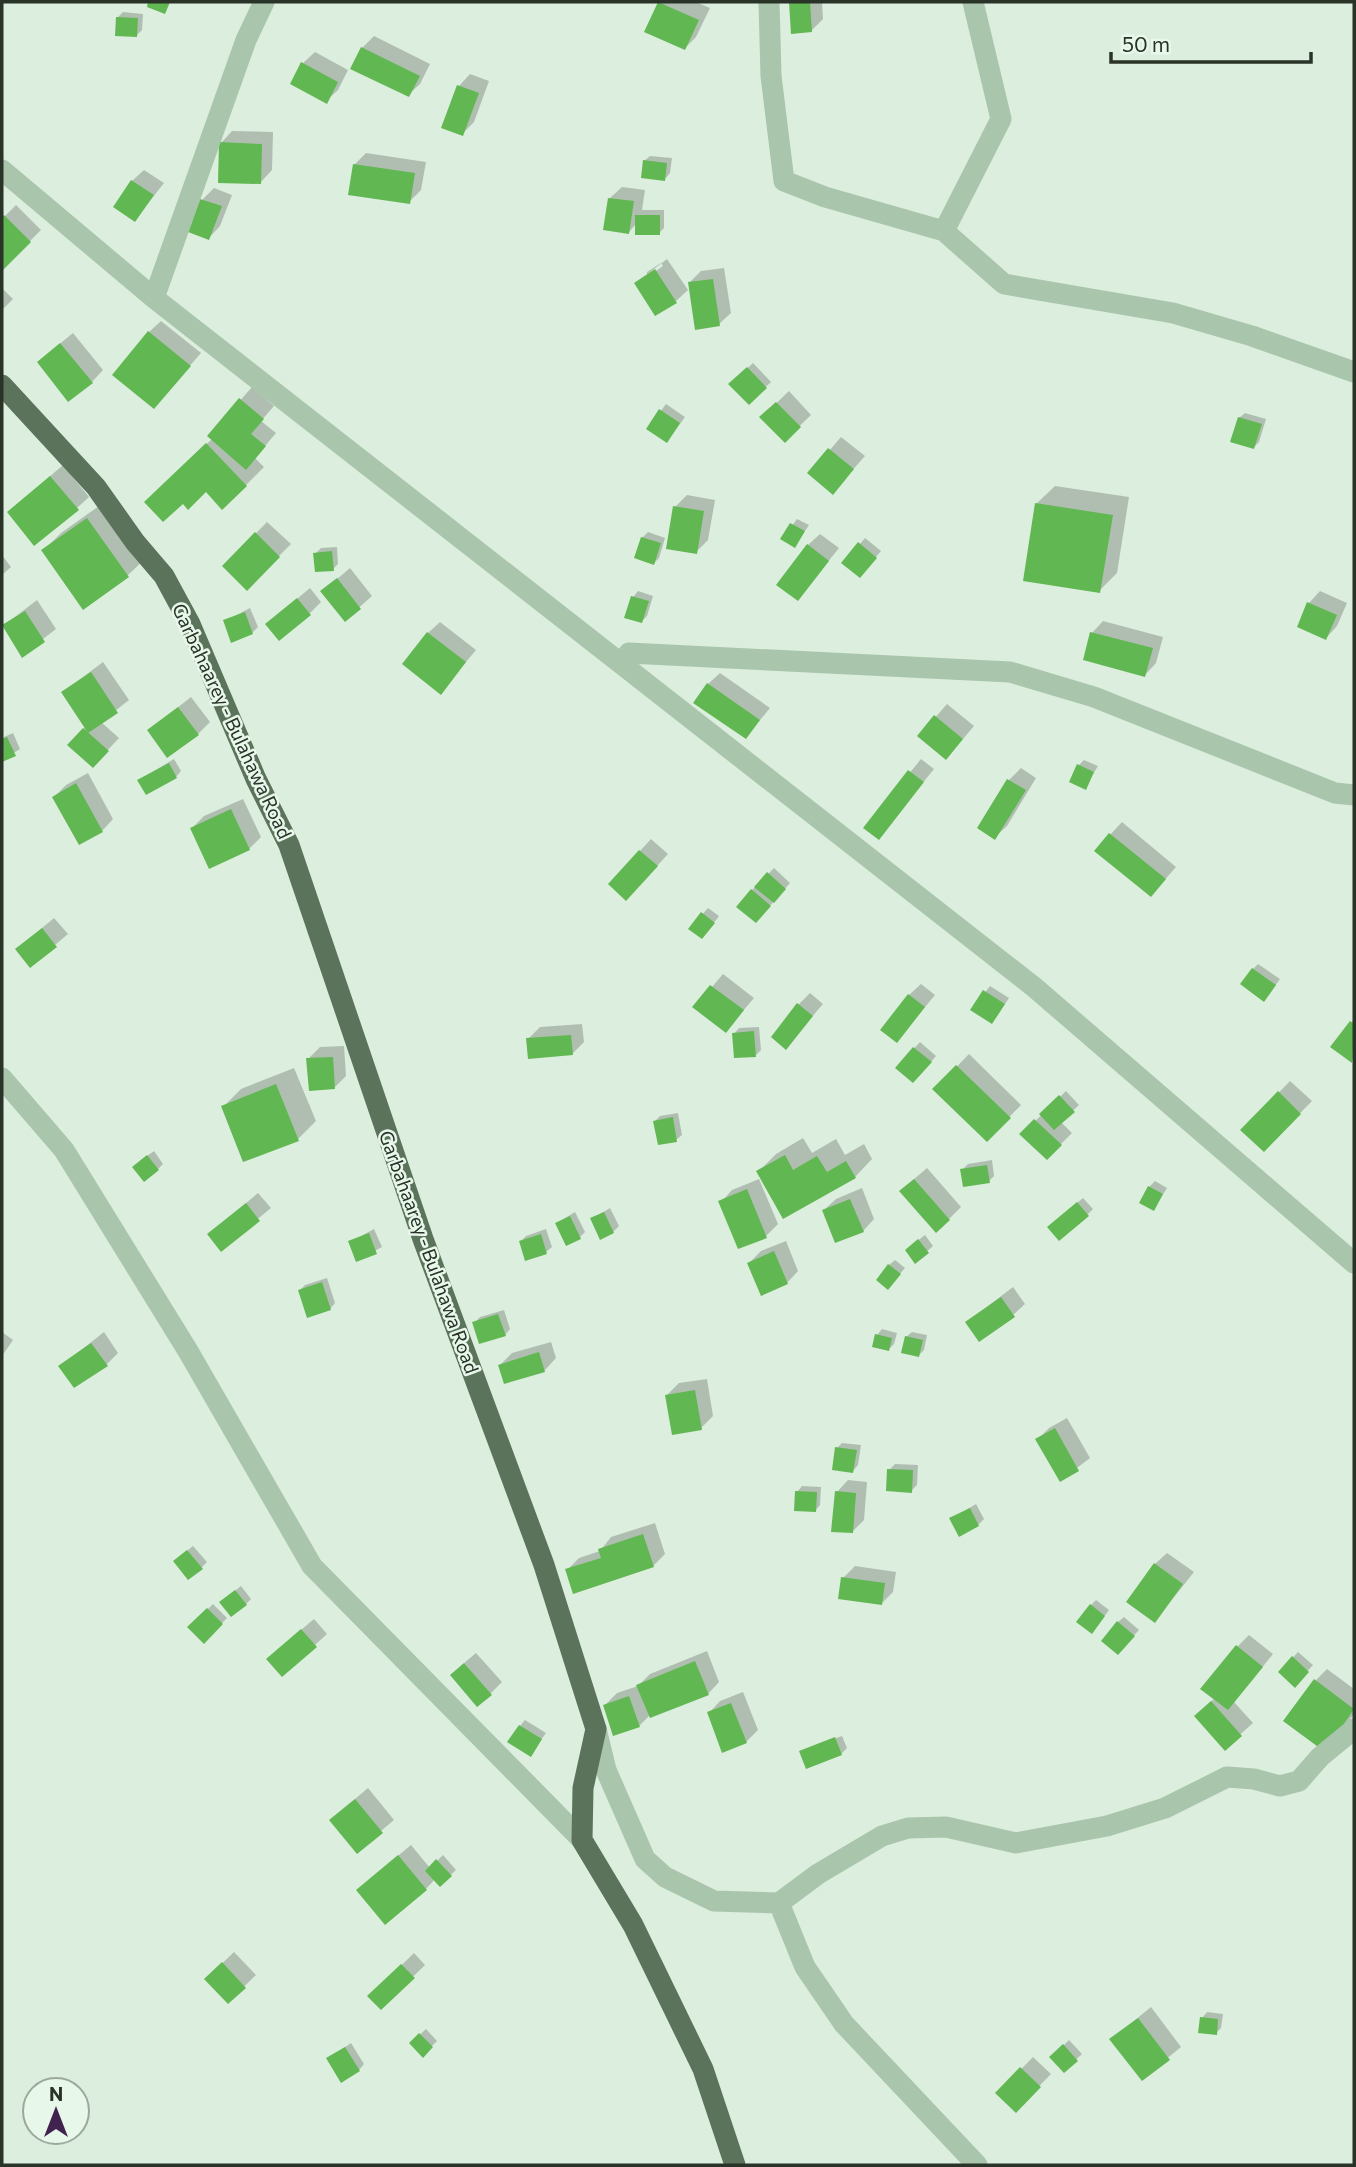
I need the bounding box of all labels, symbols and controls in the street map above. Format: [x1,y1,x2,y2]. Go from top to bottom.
scale bar [1111,21,1310,65]
text: 50 m [1122,31,1170,56]
street label: Garbahaarey - Bulahawa Road [168,600,297,842]
street label: Garbahaarey - Bulahawa Road [375,1127,484,1376]
north arrow [21,2076,91,2146]
text: N [49,2082,63,2105]

